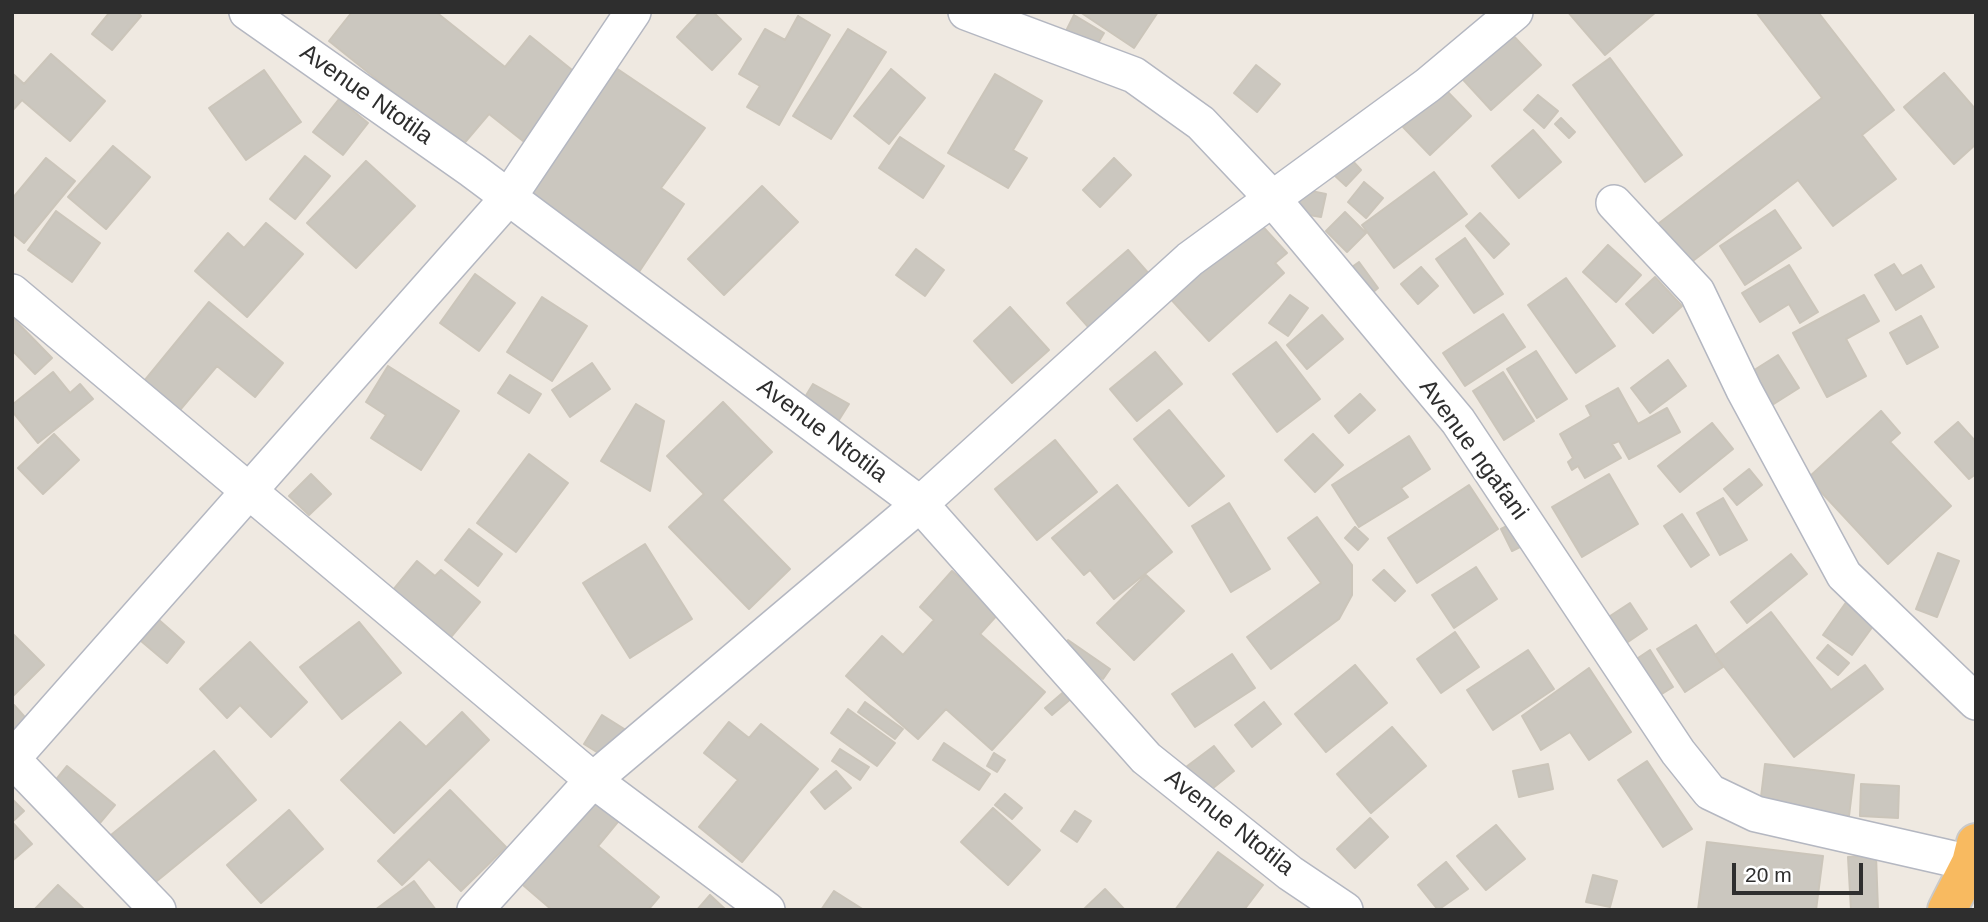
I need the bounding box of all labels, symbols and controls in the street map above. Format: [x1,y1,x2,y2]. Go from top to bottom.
street label: Avenue Ntotila [294,39,438,151]
street label: Avenue Ntotila [751,373,893,489]
street label: Avenue ngafani [1412,374,1534,526]
street label: Avenue Ntotila [1159,764,1299,882]
scale bar [1736,848,1867,892]
text: 20 m [1745,863,1792,886]

